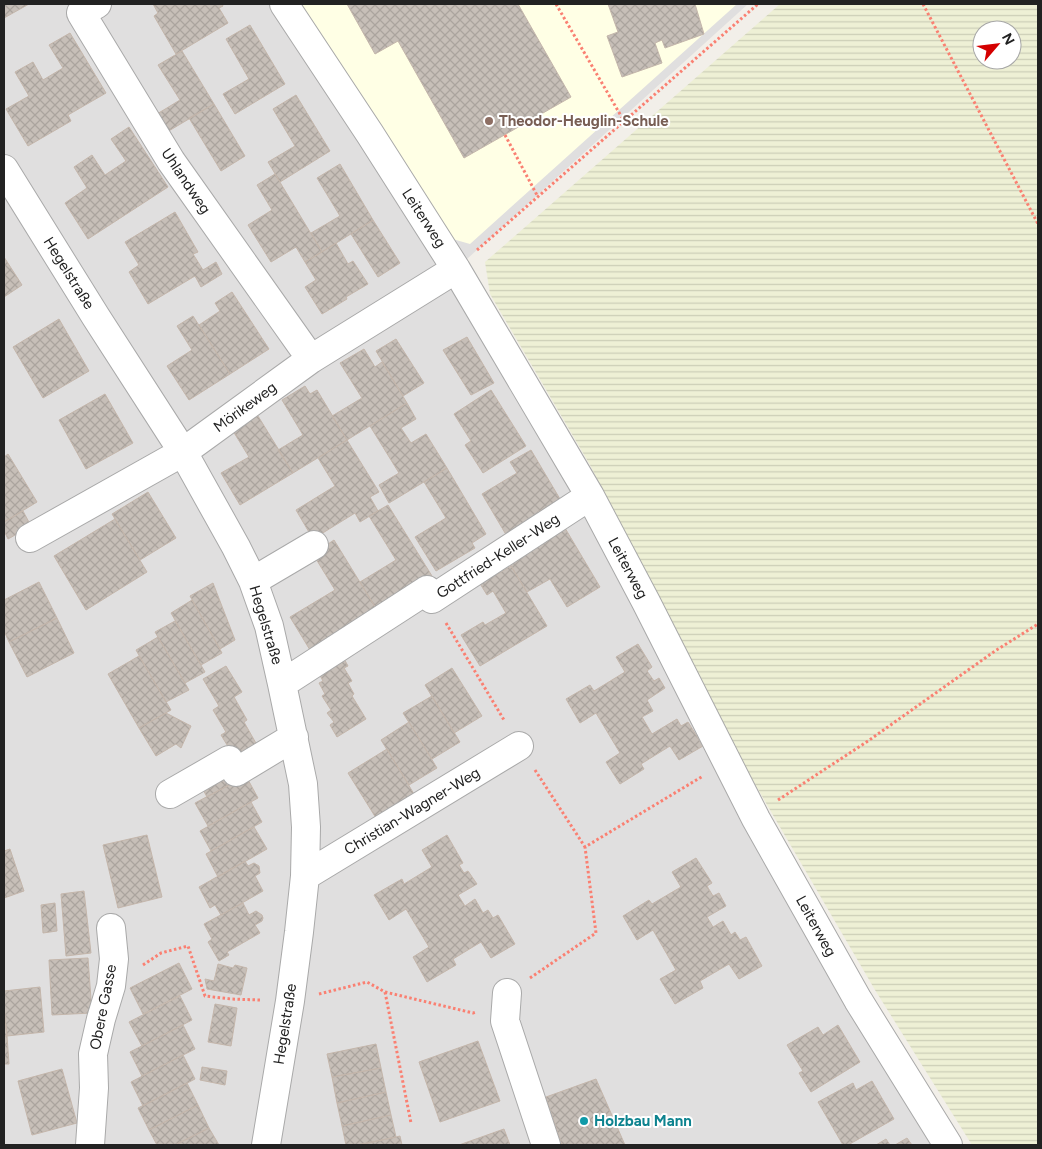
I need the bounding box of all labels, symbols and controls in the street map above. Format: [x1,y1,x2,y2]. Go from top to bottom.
north arrow [972,20,1022,70]
text: N [998,30,1018,48]
place label: Theodor-Heuglin-Schule [499,112,669,130]
marker: Theodor-Heuglin-Schule [483,115,495,127]
street label: Uhlandweg [157,145,215,217]
street label: Leiterweg [398,185,450,251]
street label: Hegelstraße [40,234,98,312]
street label: Mörikeweg [210,378,280,436]
street label: Gottfried-Keller-Weg [433,510,563,602]
street label: Leiterweg [604,534,652,602]
street label: Hegelstraße [245,583,287,667]
street label: Christian-Wagner-Weg [341,763,483,859]
street label: Leiterweg [792,892,840,960]
street label: Obere Gasse [86,963,120,1051]
street label: Hegelstraße [270,982,300,1066]
place label: Holzbau Mann [594,1112,692,1130]
marker: Holzbau Mann [578,1115,590,1127]

